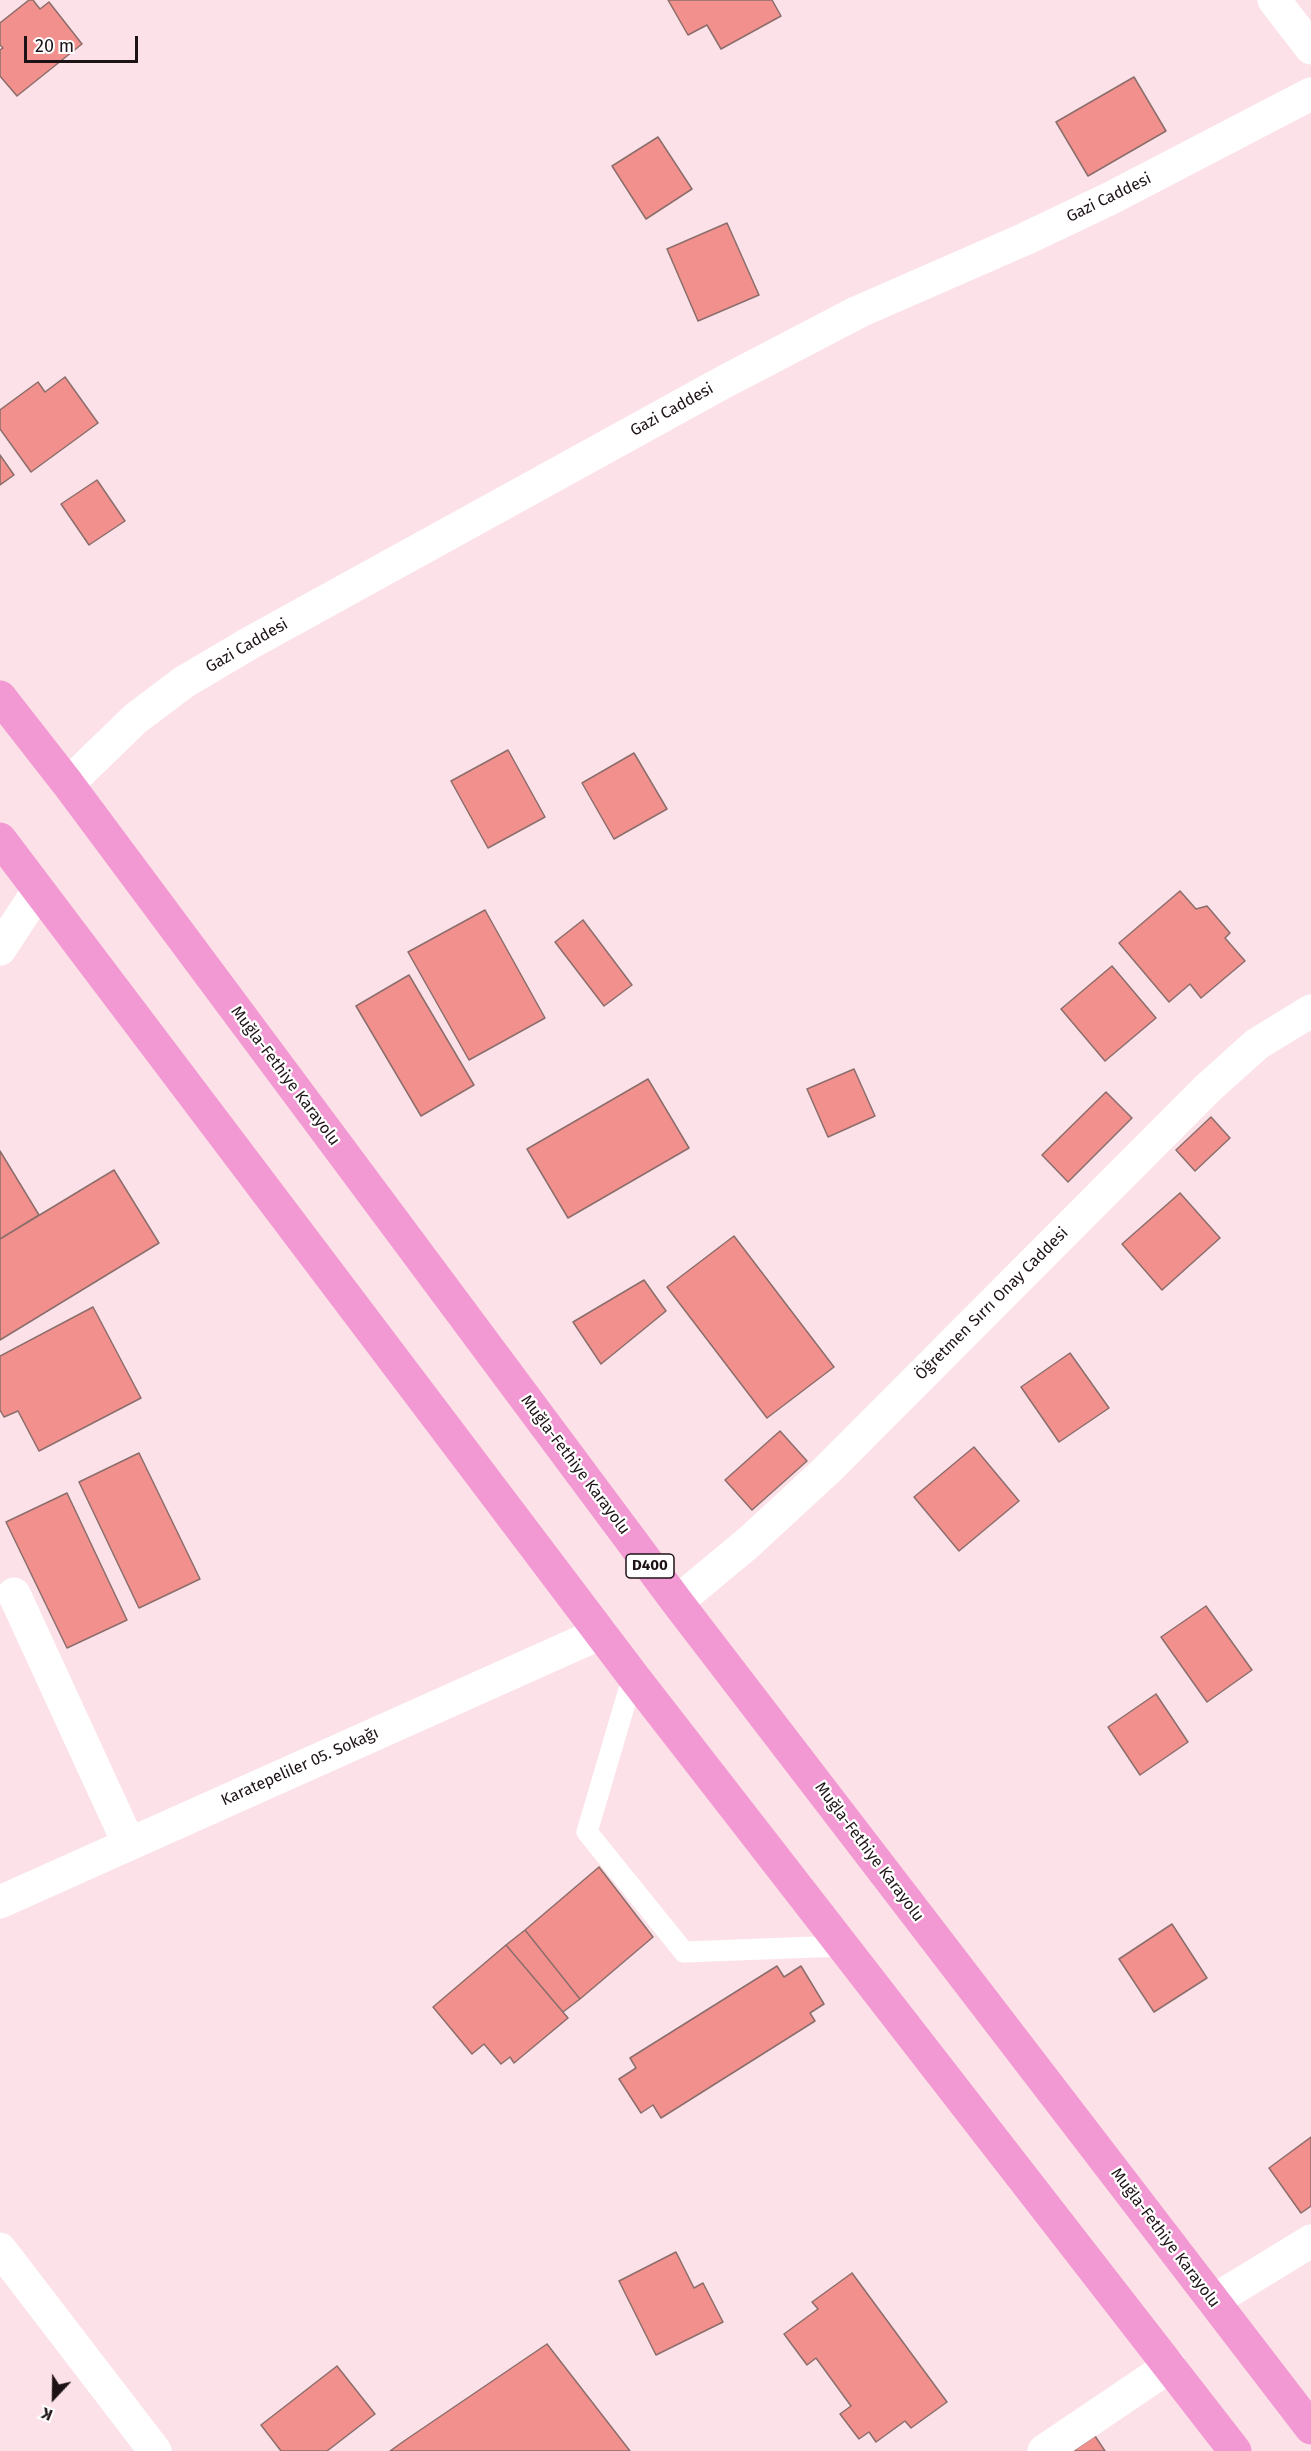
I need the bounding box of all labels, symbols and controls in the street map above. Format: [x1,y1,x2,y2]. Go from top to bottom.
scale bar [27,24,141,62]
text: 20 m [35,35,74,57]
street label: Gazi Caddesi [1063,169,1155,227]
street label: Gazi Caddesi [627,379,717,441]
street label: Gazi Caddesi [202,615,292,677]
street label: Muğla-Fethiye Karayolu [226,1003,344,1149]
street label: Öğretmen Sırrı Onay Caddesi [912,1224,1072,1384]
street label: Muğla-Fethiye Karayolu [516,1392,634,1538]
road number: D400 [626,1554,674,1578]
street label: Karatepeliler 05. Sokağı [218,1724,382,1810]
street label: Muğla-Fethiye Karayolu [810,1779,928,1925]
street label: Muğla-Fethiye Karayolu [1106,2165,1224,2311]
north arrow [24,2367,84,2427]
text: K [39,2403,55,2425]

